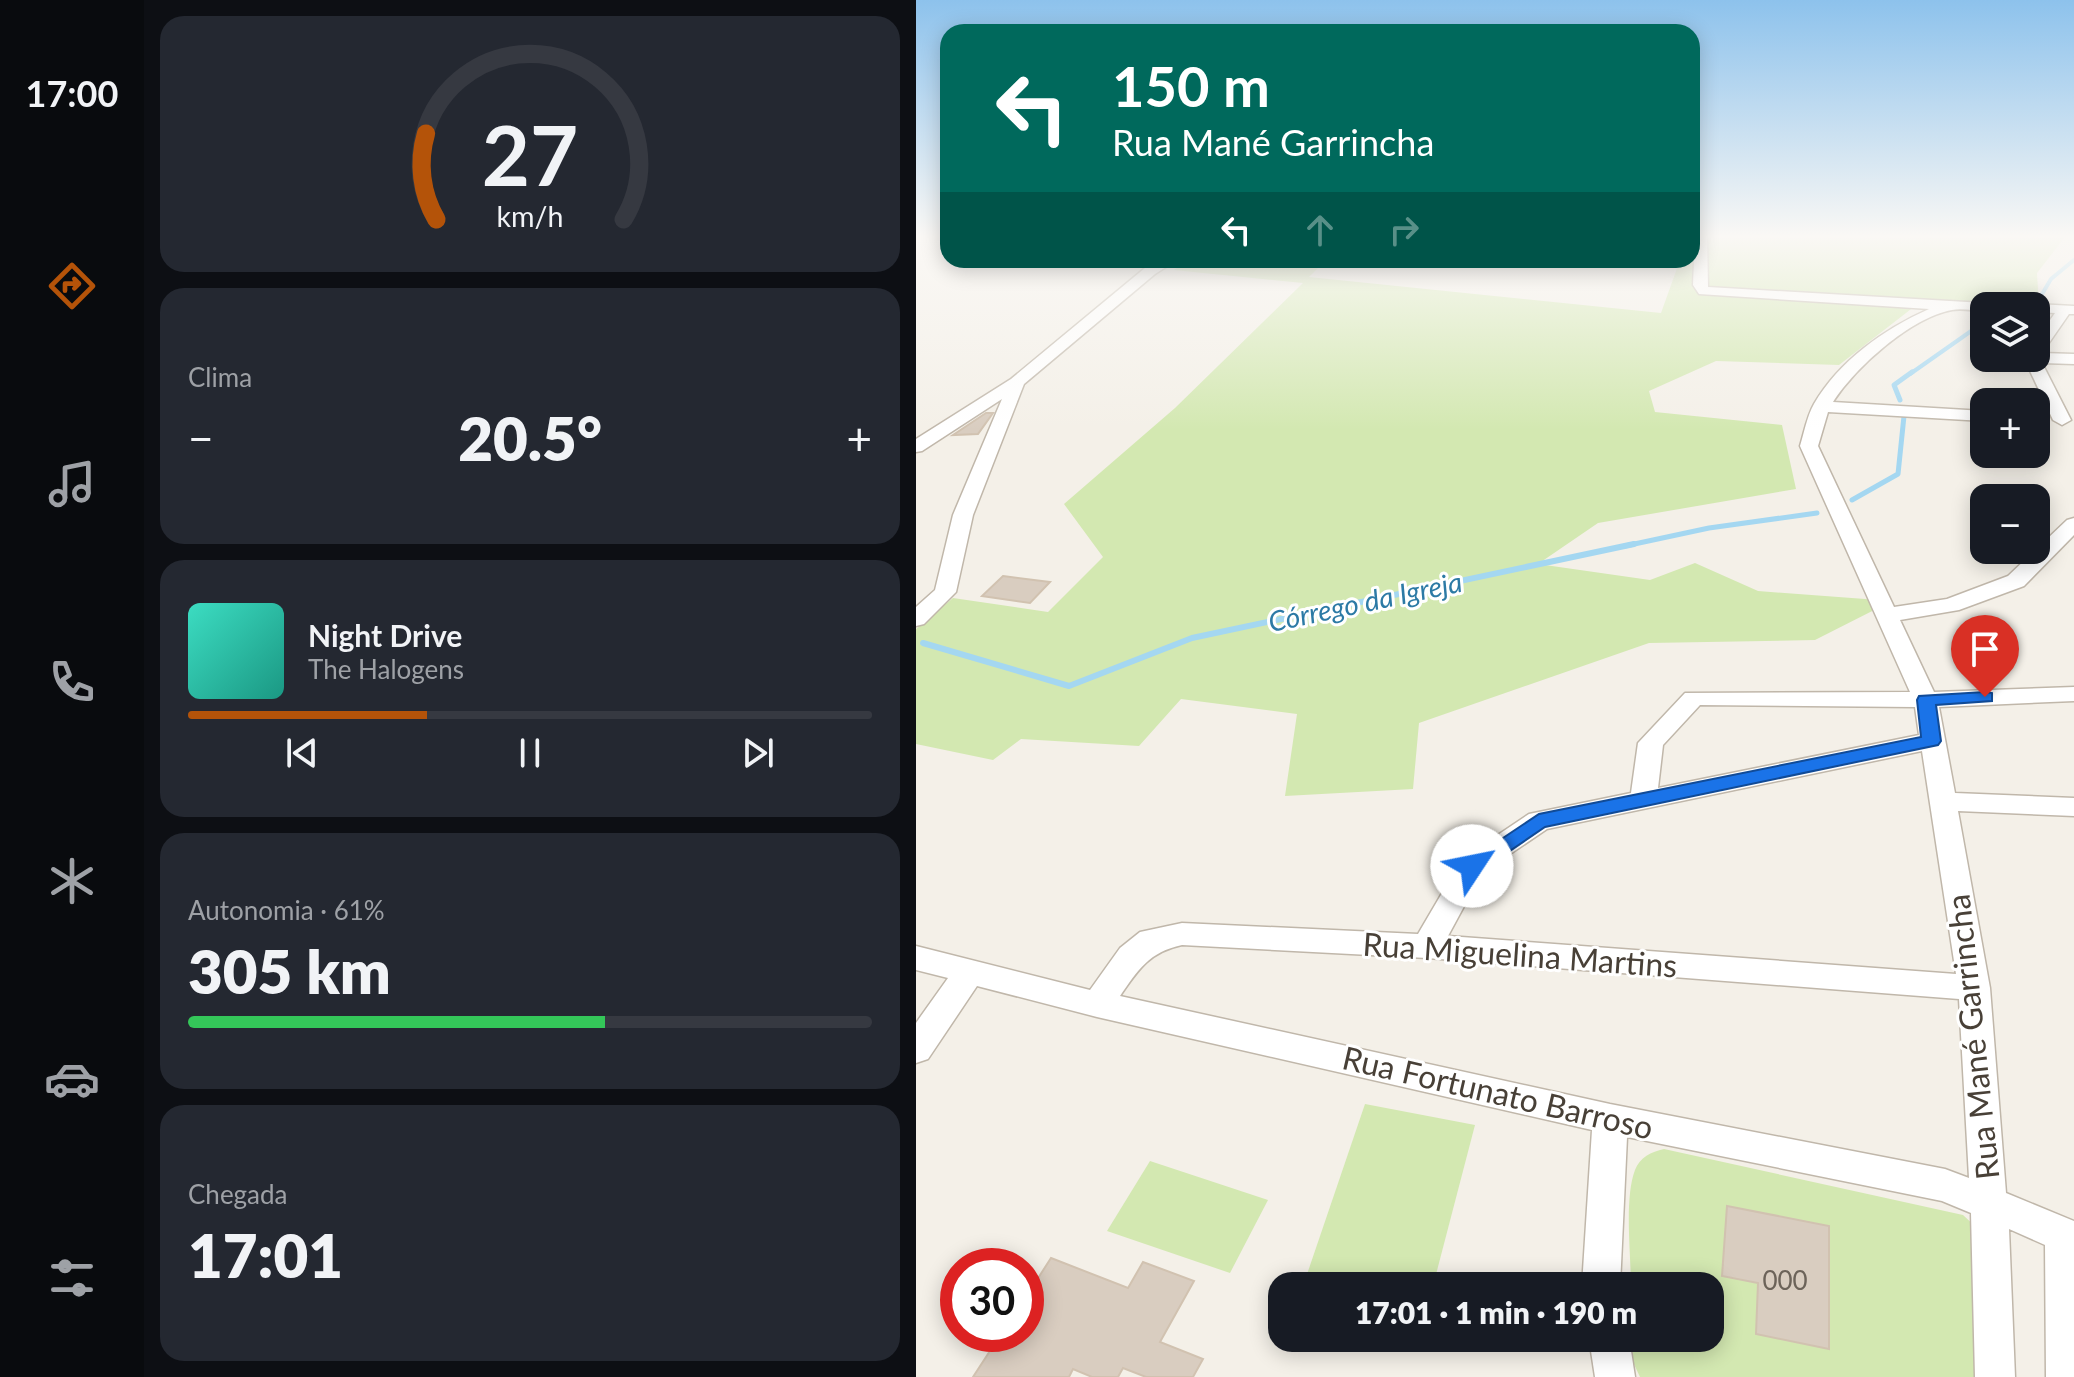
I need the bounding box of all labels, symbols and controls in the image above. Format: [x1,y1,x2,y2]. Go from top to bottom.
text: 150 m [1112,52,1270,119]
icon: left [980,56,1084,160]
text: 17:00 [26,71,118,115]
text: 27 [482,104,578,204]
text: Rua Mané Garrincha [1112,120,1434,164]
text: km/h [497,199,563,233]
icon: left [1214,208,1258,252]
icon: ahead [1298,208,1342,252]
icon: right [1382,208,1426,252]
icon: directions [44,258,100,314]
map controls [1970,292,2050,564]
button: layers [1970,292,2050,372]
text: Clima [188,361,252,393]
button: + [1970,388,2050,468]
text: 20.5° [458,402,602,474]
text: − [188,412,214,464]
text: + [846,412,872,464]
icon: music [44,456,100,512]
button: − [1970,484,2050,564]
water label: Córrego da Igreja [1265,564,1465,638]
pin [1951,615,2019,697]
text: Night Drive [308,617,462,653]
icon: arrive [1963,627,2007,671]
text: The Halogens [308,653,464,685]
icon: phone [44,654,100,710]
icon: previous [280,731,324,775]
icon: pause [508,731,552,775]
icon: next [736,731,780,775]
position arrow [1430,824,1514,908]
icon: climate [44,853,100,909]
street label: Rua Mané Garrincha [1938,893,2006,1181]
text: Autonomia · 61% [188,894,385,926]
street label: Rua Miguelina Martins [1361,924,1679,984]
text: 305 km [188,935,391,1007]
street label: Rua Fortunato Barroso [1339,1037,1657,1147]
icon: car [44,1051,100,1107]
text: Chegada [188,1178,288,1210]
text: 17:01 [188,1219,343,1291]
speed limit sign: 30 [940,1248,1044,1352]
icon: filters [44,1250,100,1306]
house number: 000 [1762,1264,1808,1296]
text: 17:01 · 1 min · 190 m [1355,1294,1637,1330]

